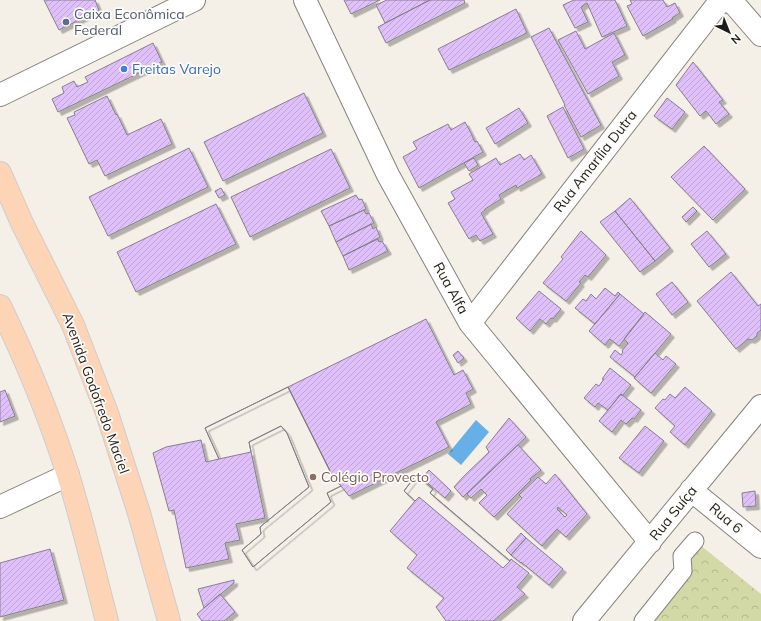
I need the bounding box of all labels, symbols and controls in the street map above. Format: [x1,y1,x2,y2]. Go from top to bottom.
place label: Caixa Econômica Federal [74,5,185,39]
north arrow [709,12,749,52]
marker: Caixa Econômica Federal [61,17,71,27]
text: N [728,31,744,47]
place label: Freitas Varejo [132,60,221,78]
marker: Freitas Varejo [119,64,129,74]
street label: Rua Amarília Dutra [549,106,641,216]
street label: Rua Alfa [429,259,473,317]
street label: Avenida Godofredo Maciel [58,310,134,476]
place label: Colégio Provecto [321,468,429,486]
marker: Colégio Provecto [308,472,318,482]
street label: Rua Suíça [645,482,701,544]
street label: Rua 6 [706,499,746,537]

